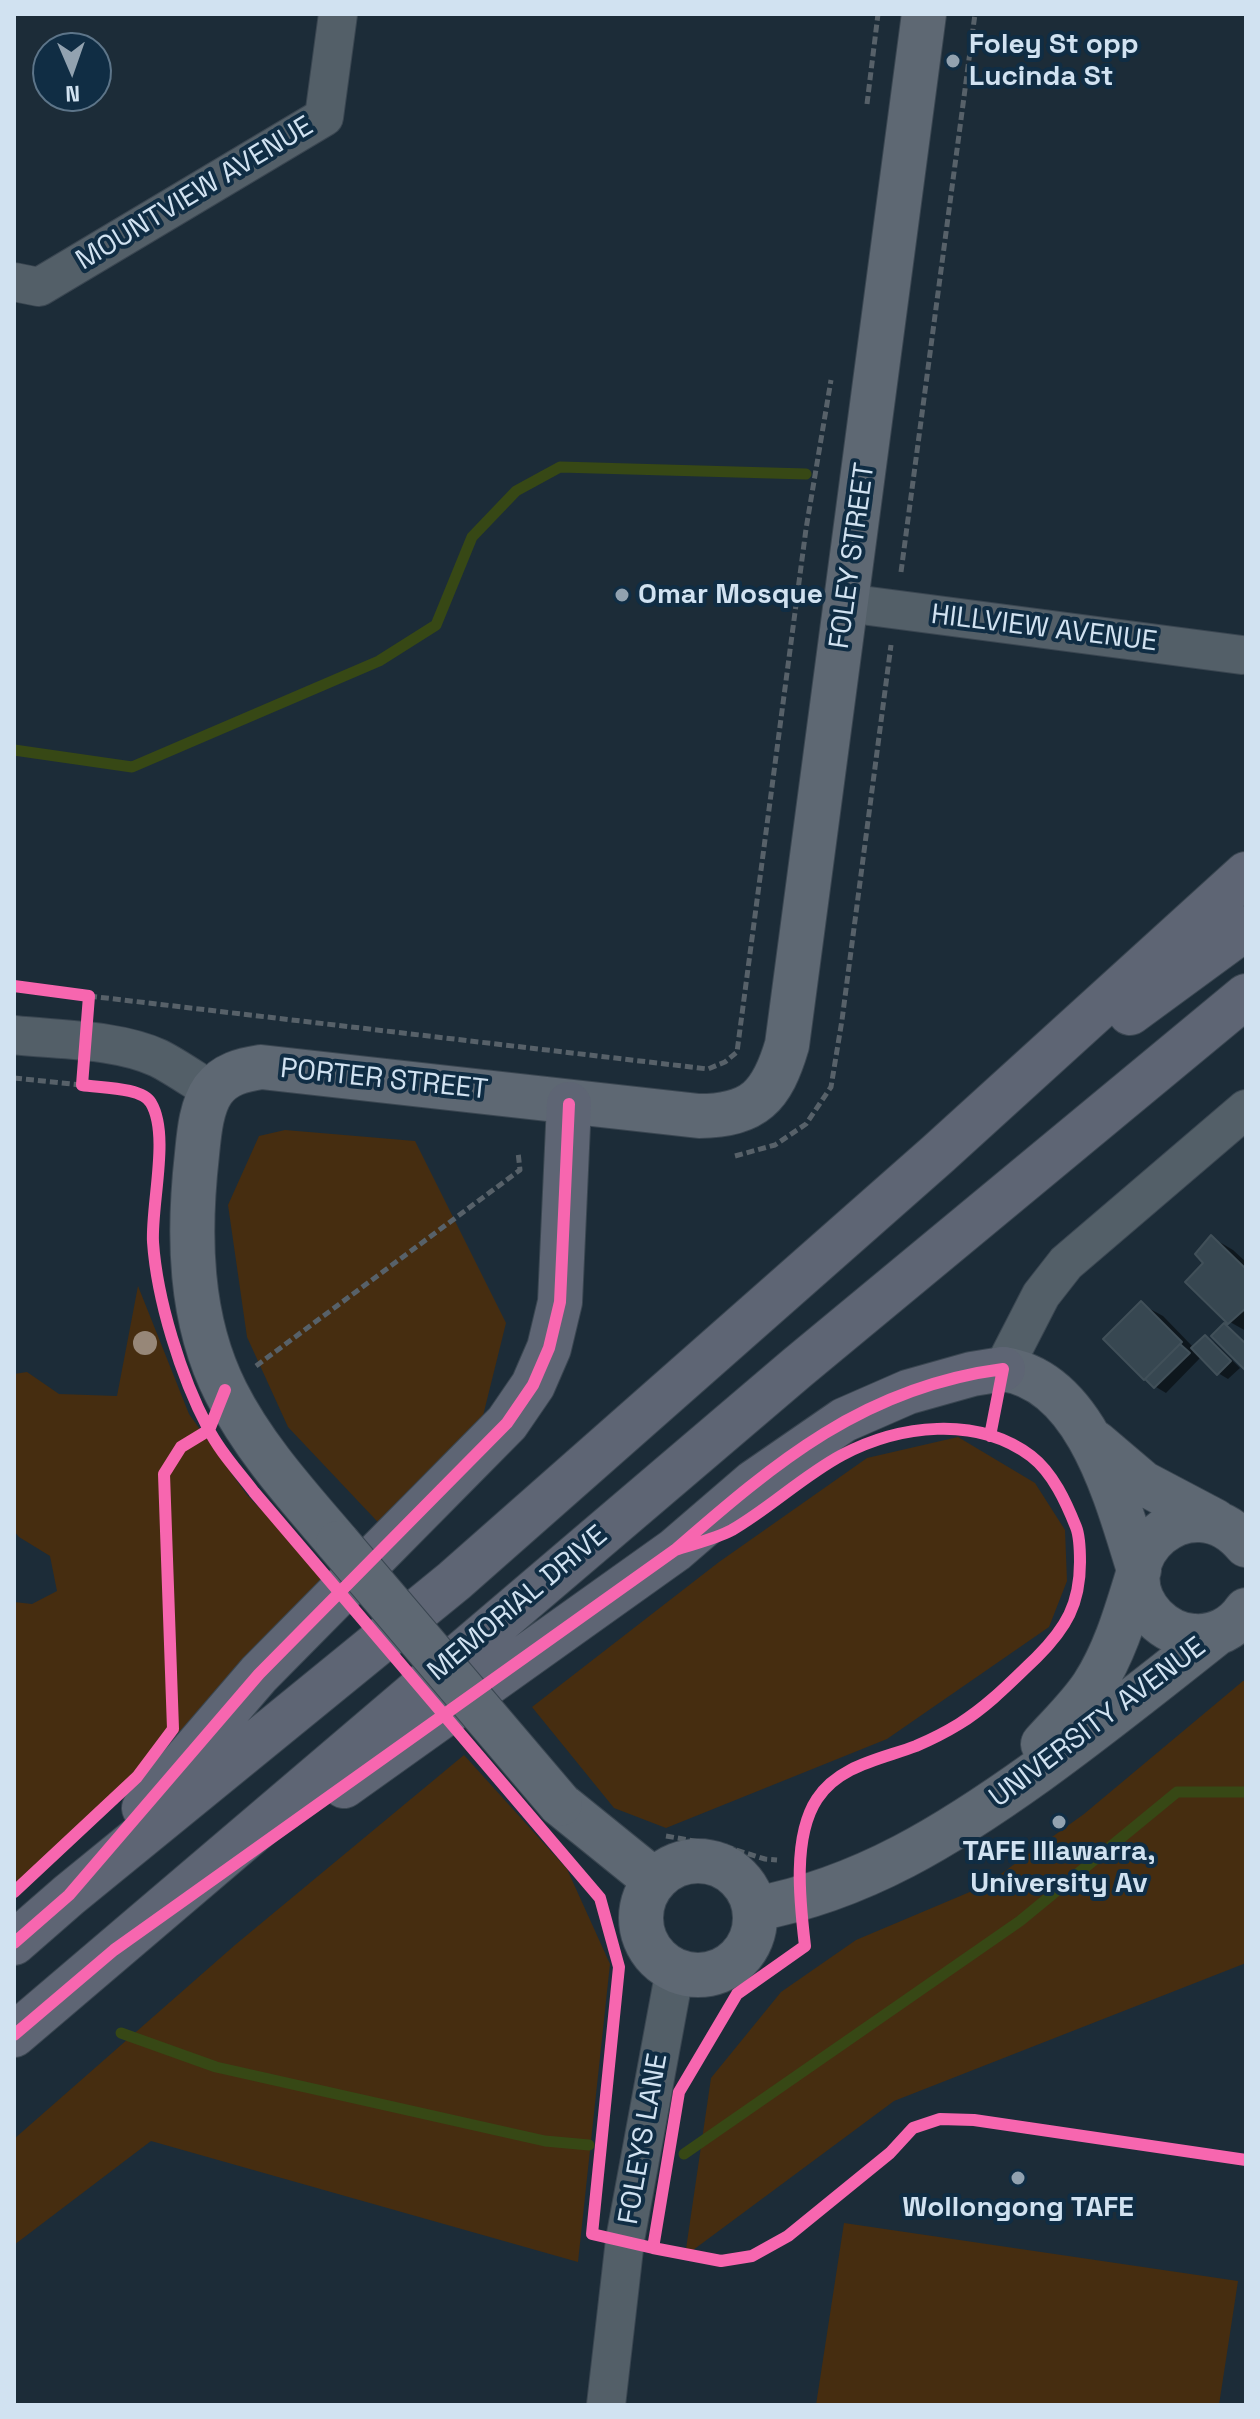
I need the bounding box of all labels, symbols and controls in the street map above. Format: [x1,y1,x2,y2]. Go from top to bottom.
place label: Foley St opp Lucinda St [969,28,1139,94]
north arrow [32,32,112,112]
marker: Foley St opp Lucinda St [944,52,962,70]
text: N [65,80,81,108]
street label: MOUNTVIEW AVENUE [70,110,320,278]
street label: FOLEY STREET [823,461,883,651]
place label: Omar Mosque [638,578,823,612]
marker: Omar Mosque [613,586,631,604]
street label: HILLVIEW AVENUE [929,598,1159,660]
street label: PORTER STREET [279,1052,489,1108]
street label: MEMORIAL DRIVE [422,1519,614,1689]
street label: UNIVERSITY AVENUE [983,1631,1213,1815]
marker: TAFE Illawarra, University Av [1050,1813,1068,1831]
place label: TAFE Illawarra, University Av [963,1835,1155,1901]
street label: FOLEYS LANE [612,2051,676,2227]
marker: Wollongong TAFE [1009,2169,1027,2187]
place label: Wollongong TAFE [902,2191,1134,2225]

